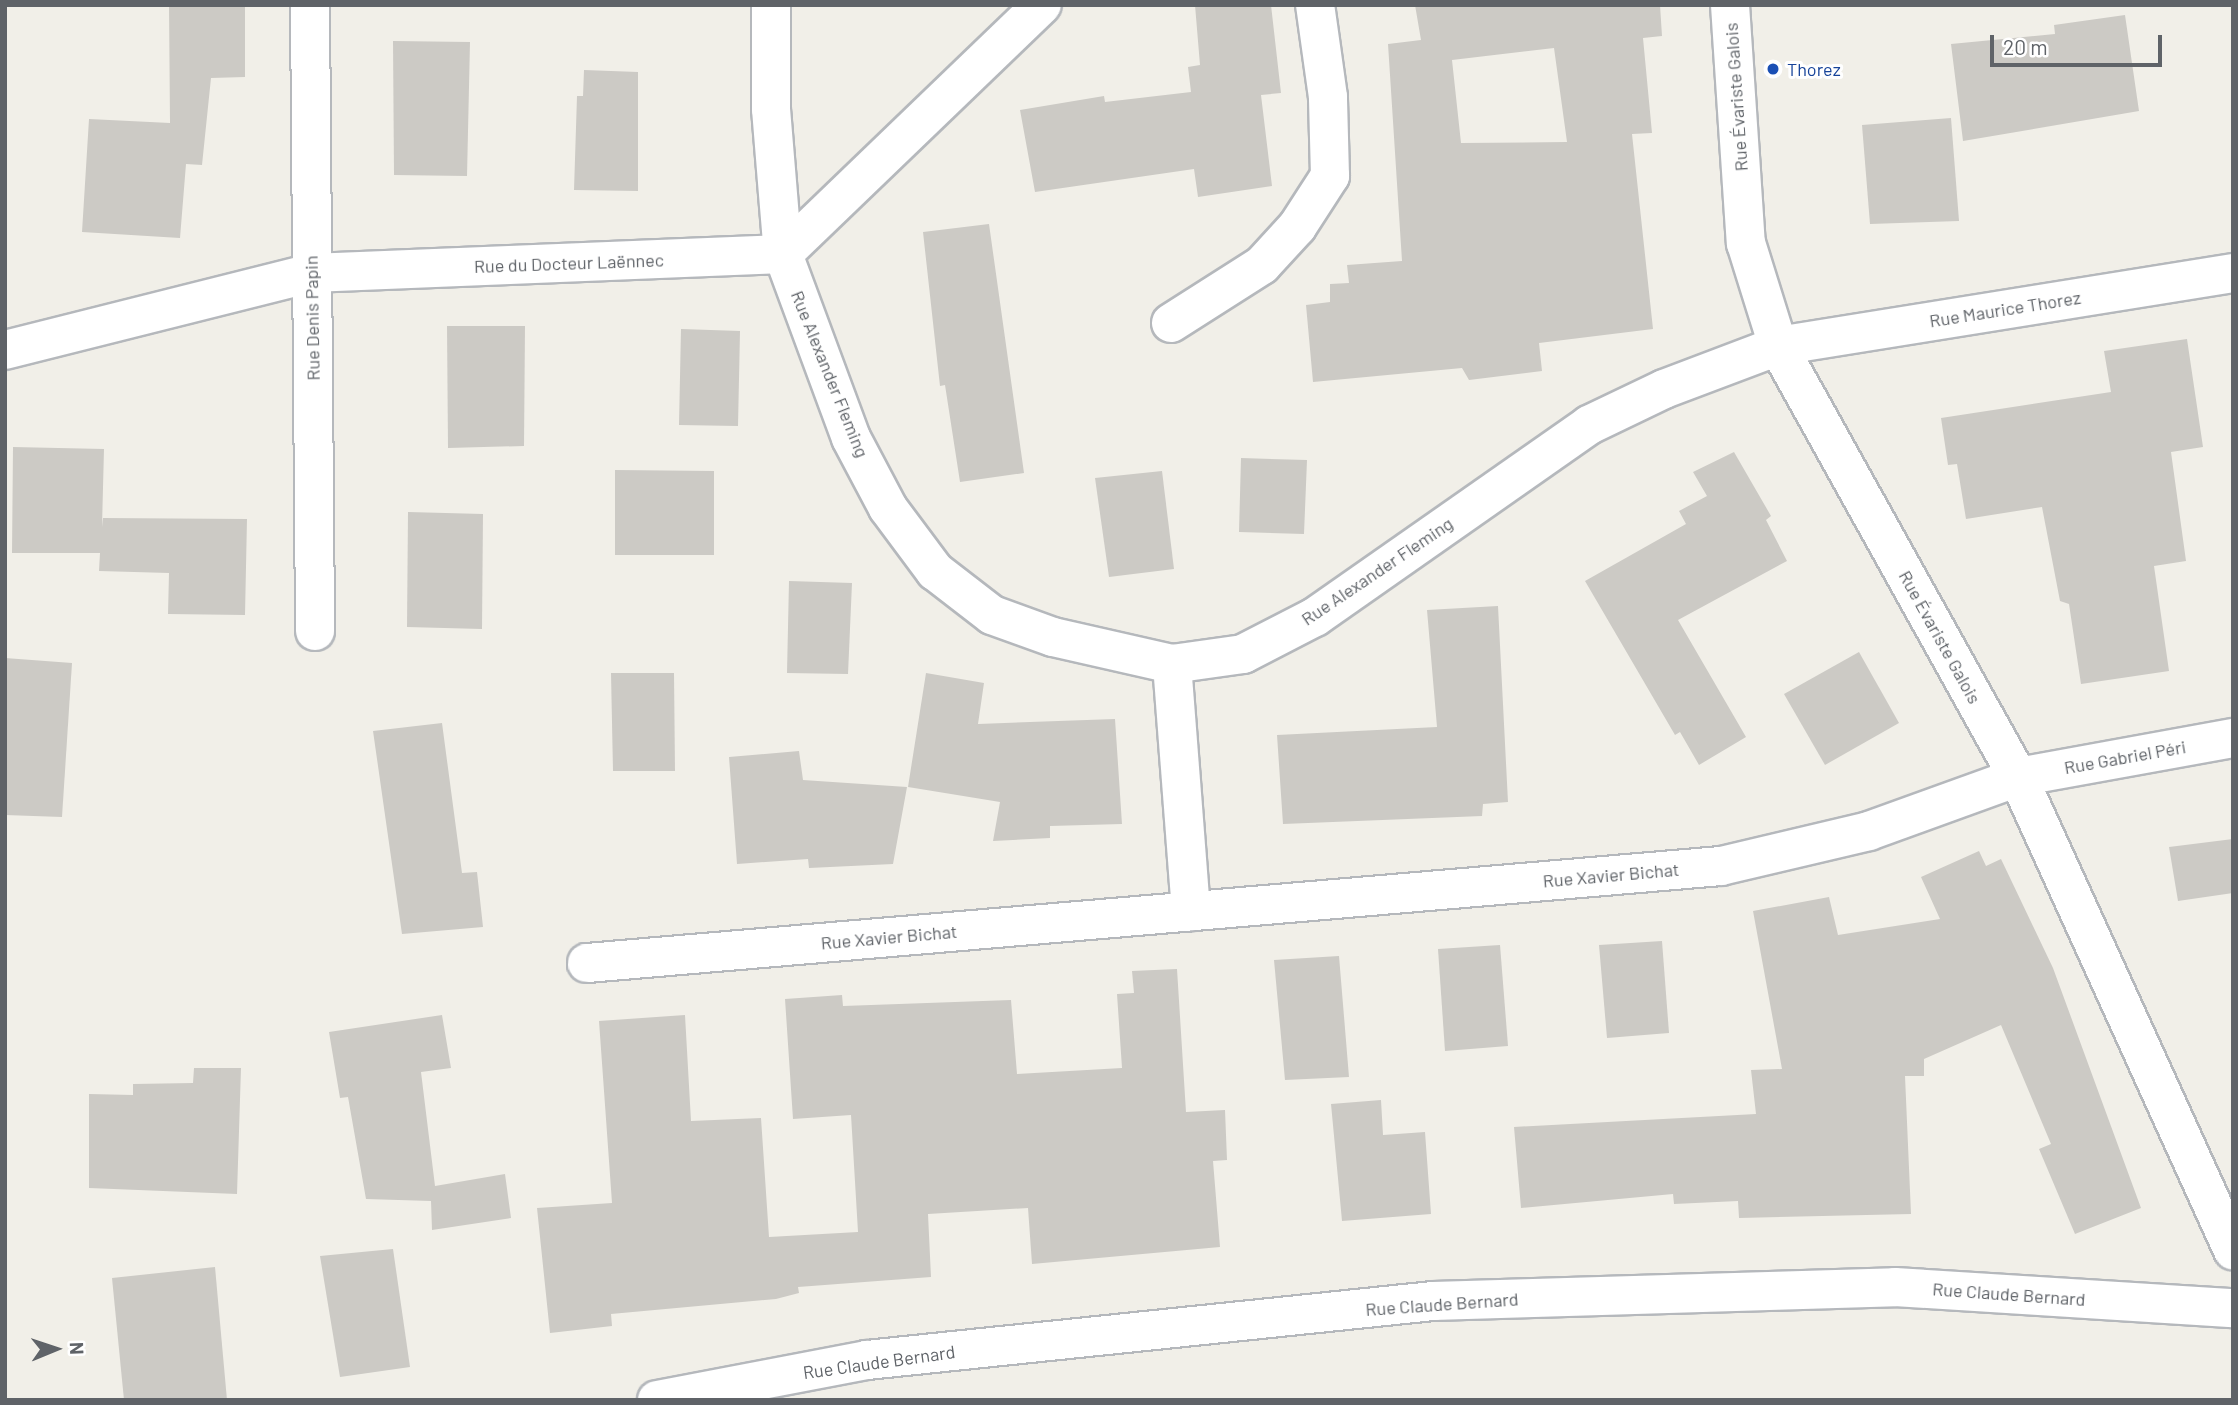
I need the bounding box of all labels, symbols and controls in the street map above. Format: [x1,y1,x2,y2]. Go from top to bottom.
scale bar [1993,21,2164,65]
street label: Rue Évariste Galois [1720,22,1752,172]
text: 20 m [2003,34,2048,59]
place label: Thorez [1787,58,1841,80]
marker: Thorez [1765,61,1781,77]
street label: Rue du Docteur Laënnec [474,249,664,277]
street label: Rue Denis Papin [300,255,324,381]
street label: Rue Maurice Thorez [1928,286,2082,332]
street label: Rue Alexander Fleming [787,287,873,461]
street label: Rue Alexander Fleming [1297,512,1457,630]
street label: Rue Évariste Galois [1894,567,1986,707]
street label: Rue Gabriel Péri [2062,736,2188,778]
street label: Rue Xavier Bichat [1542,858,1680,892]
street label: Rue Xavier Bichat [820,920,958,954]
street label: Rue Claude Bernard [1932,1278,2086,1310]
street label: Rue Claude Bernard [1365,1288,1519,1320]
north arrow [21,1314,91,1384]
street label: Rue Claude Bernard [802,1341,956,1383]
text: N [66,1342,89,1355]

